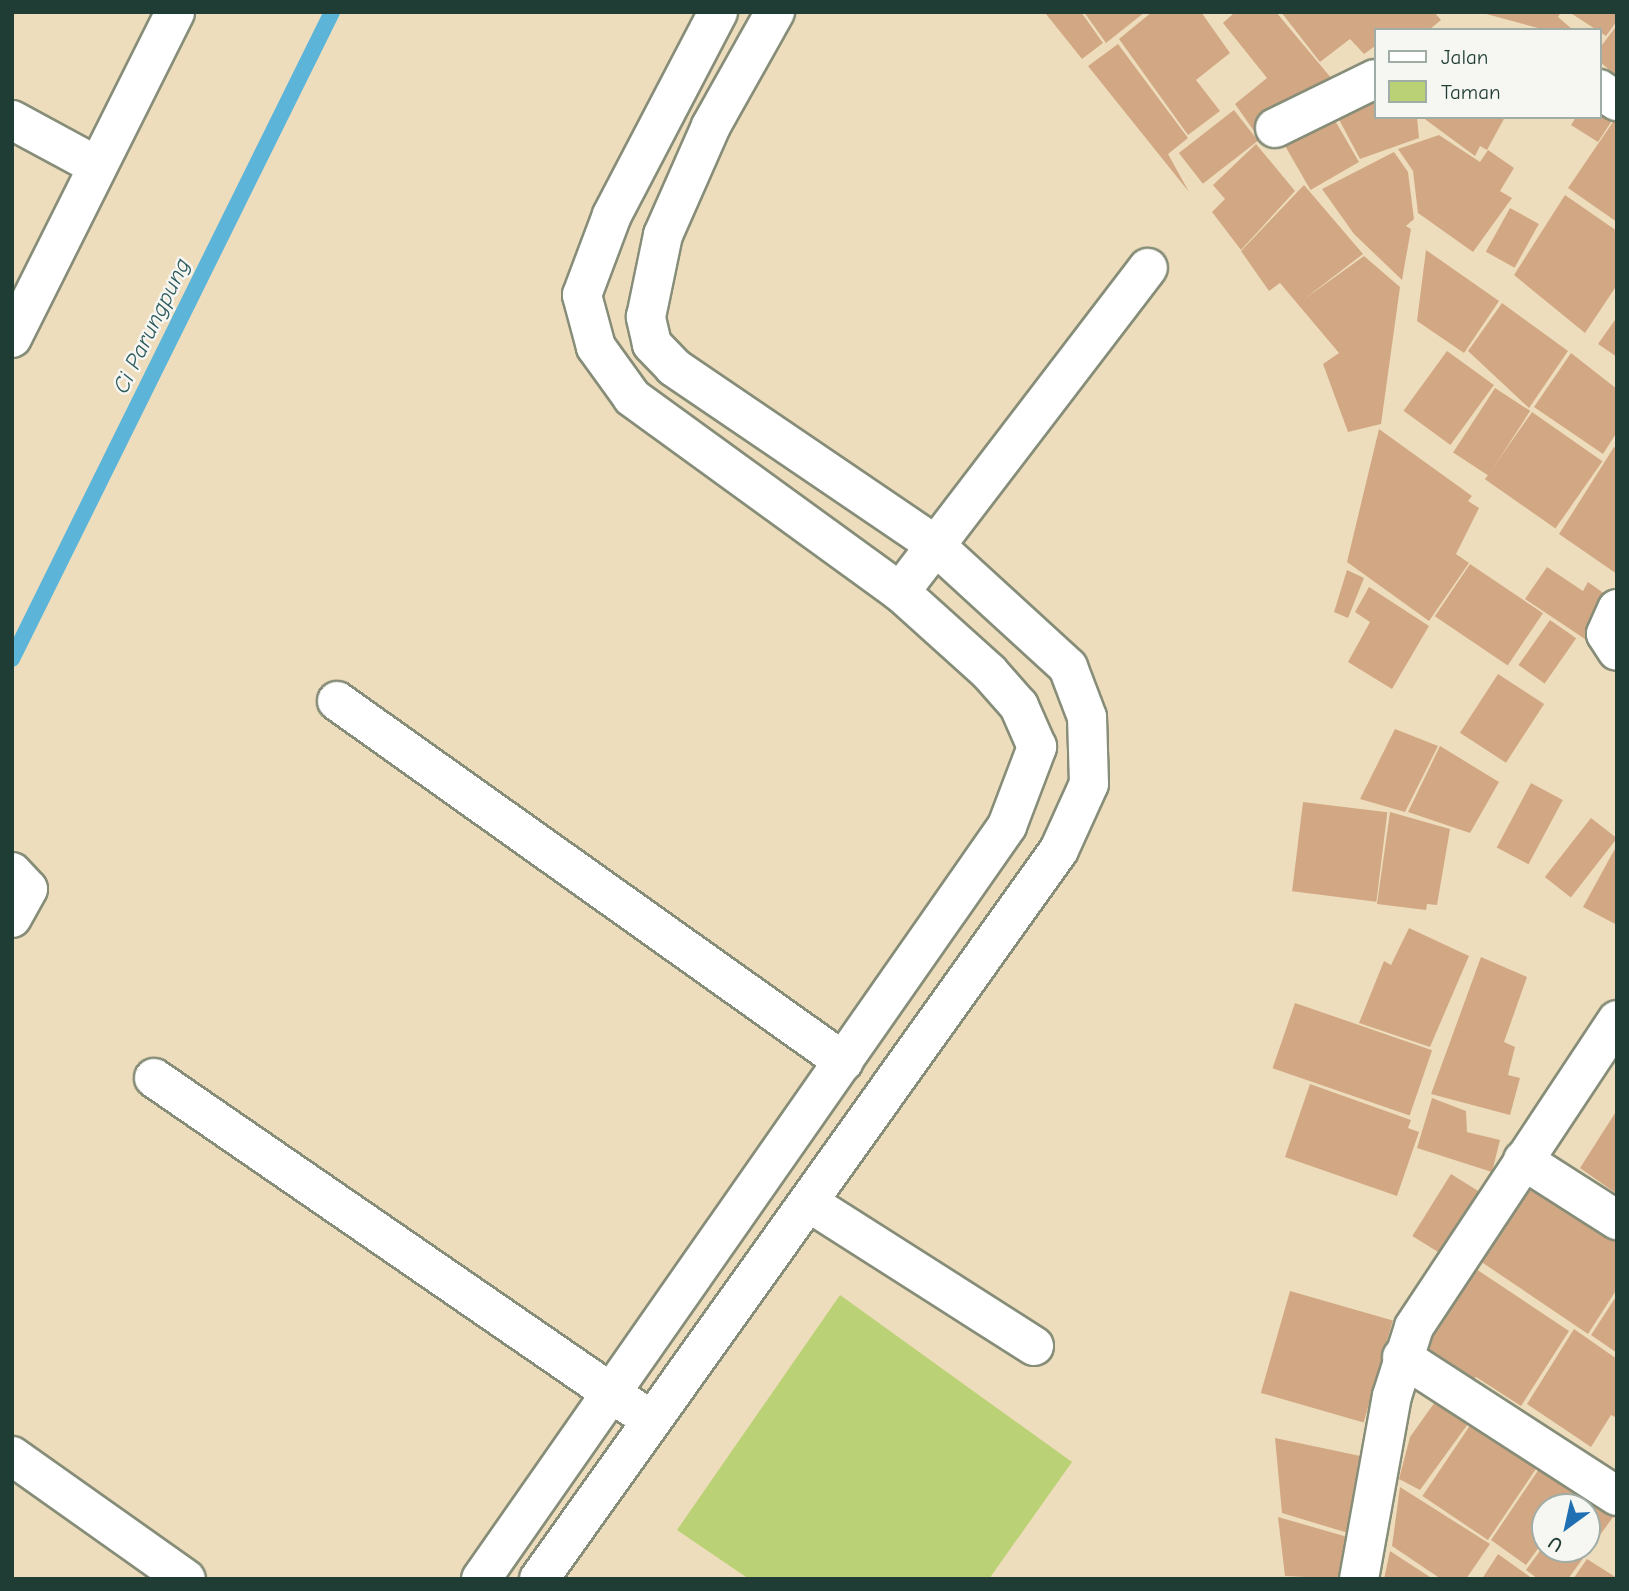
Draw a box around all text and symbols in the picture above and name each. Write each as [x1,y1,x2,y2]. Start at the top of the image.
legend [1374,28,1601,119]
text: Jalan [1441,45,1488,69]
text: Taman [1441,80,1501,104]
water label: Ci Parungpung [107,254,197,398]
north arrow [1531,1493,1601,1563]
text: U [1544,1531,1567,1557]

